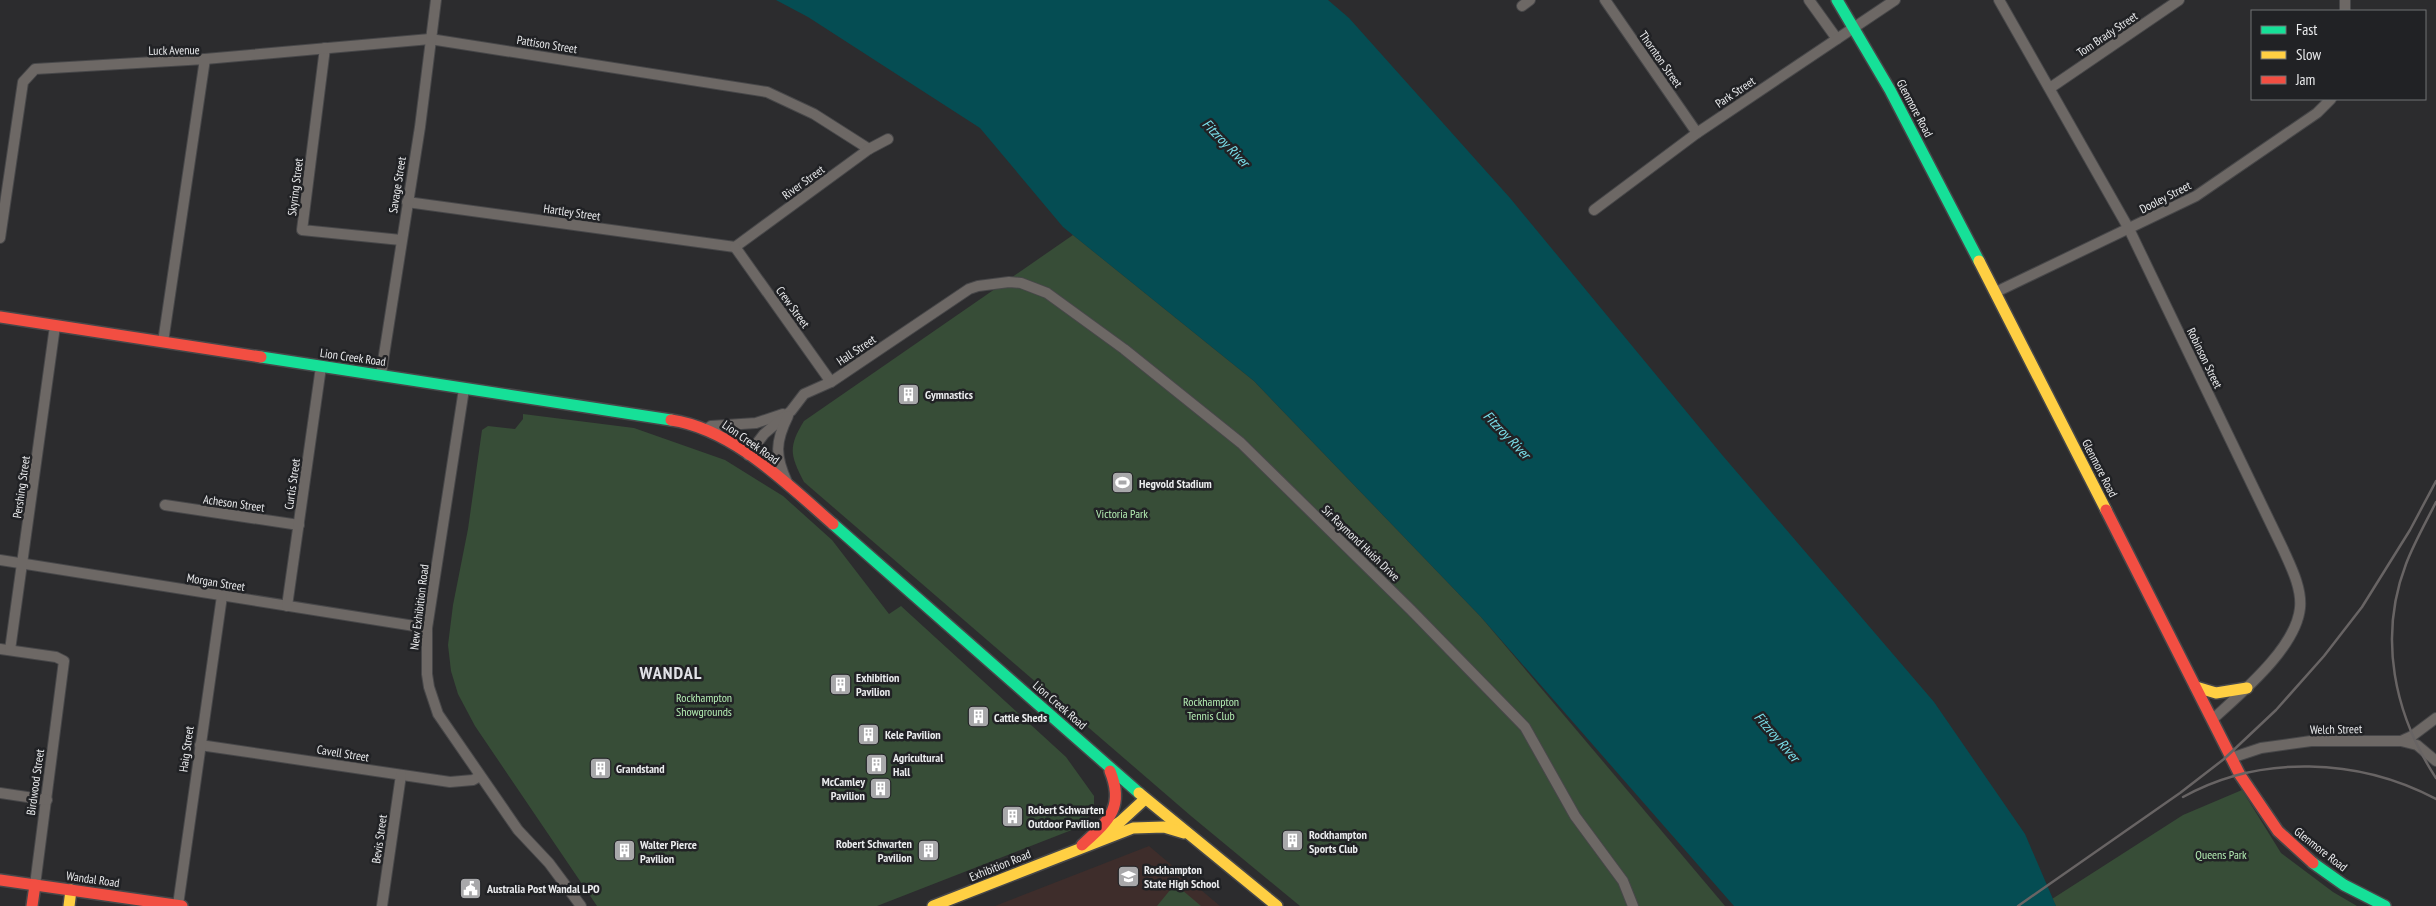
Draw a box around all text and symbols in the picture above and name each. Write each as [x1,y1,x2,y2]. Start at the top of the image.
street label: Tom Brady Street [2074,8,2141,60]
legend [2251,10,2426,100]
text: Fast [2296,20,2317,39]
street label: Thornton Street [1636,28,1686,91]
street label: Pattison Street [516,32,579,56]
street label: Luck Avenue [148,42,200,58]
text: Slow [2296,45,2321,64]
text: Jam [2295,70,2315,89]
street label: Park Street [1712,73,1758,111]
street label: Glenmore Road [1894,77,1936,139]
water label: Fitzroy River [1199,115,1255,172]
street label: Savage Street [385,155,409,214]
street label: Skyring Street [284,157,306,217]
street label: River Street [779,161,828,202]
street label: Dooley Street [2137,177,2194,216]
street label: Hartley Street [543,201,602,224]
street label: Crew Street [773,283,814,331]
street label: Robinson Street [2184,325,2226,391]
street label: Hall Street [833,331,879,369]
street label: Lion Creek Road [319,345,387,369]
building icon: Gymnastics [897,382,921,406]
place label: Gymnastics [925,387,973,402]
water label: Fitzroy River [1480,407,1536,464]
street label: Lion Creek Road [719,417,783,467]
street label: Glenmore Road [2079,436,2121,500]
street label: Pershing Street [9,454,33,519]
street label: Curtis Street [281,457,303,511]
sports icon: Hegvold Stadium [1111,471,1135,495]
place label: Hegvold Stadium [1139,476,1212,491]
street label: Acheson Street [202,491,266,515]
street label: Sir Raymond Huish Drive [1319,502,1403,584]
park label: Victoria Park [1095,506,1148,521]
street label: New Exhibition Road [406,563,432,651]
street label: Morgan Street [186,570,247,594]
district label: WANDAL [639,661,702,684]
place label: Exhibition Pavilion [856,670,899,699]
building icon: Exhibition Pavilion [828,672,852,696]
street label: Lion Creek Road [1030,678,1090,732]
park label: Rockhampton Showgrounds [676,690,732,719]
park label: Rockhampton Tennis Club [1183,694,1239,723]
building icon: Cattle Sheds [966,705,990,729]
water label: Fitzroy River [1750,708,1805,767]
place label: Cattle Sheds [994,710,1047,725]
street label: Welch Street [2310,721,2363,737]
building icon: Kele Pavilion [857,722,881,746]
street label: Haig Street [175,724,197,773]
place label: Kele Pavilion [885,727,941,742]
street label: Cavell Street [316,741,371,765]
street label: Birdwood Street [23,747,47,816]
place label: Agricultural Hall [892,750,943,779]
building icon: Agricultural Hall [865,752,889,776]
building icon: Grandstand [588,756,612,780]
place label: Grandstand [616,761,665,776]
place label: McCamley Pavilion [822,774,865,803]
building icon: McCamley Pavilion [869,776,893,800]
place label: Robert Schwarten Outdoor Pavilion [1028,802,1104,831]
building icon: Robert Schwarten Outdoor Pavilion [1000,804,1024,828]
street label: Bevis Street [368,813,390,864]
street label: Glenmore Road [2291,824,2351,874]
place label: Rockhampton Sports Club [1309,827,1367,856]
building icon: Rockhampton Sports Club [1281,829,1305,853]
place label: Robert Schwarten Pavilion [836,836,912,865]
place label: Walter Pierce Pavilion [639,837,697,866]
building icon: Robert Schwarten Pavilion [916,838,940,862]
building icon: Walter Pierce Pavilion [612,839,636,863]
street label: Exhibition Road [967,846,1033,884]
park label: Queens Park [2195,847,2247,862]
place label: Rockhampton State High School [1144,862,1220,891]
school or university icon: Rockhampton State High School [1116,864,1140,888]
street label: Wandal Road [65,868,121,890]
public building icon: Australia Post Wandal LPO [459,876,483,900]
place label: Australia Post Wandal LPO [486,881,600,896]

